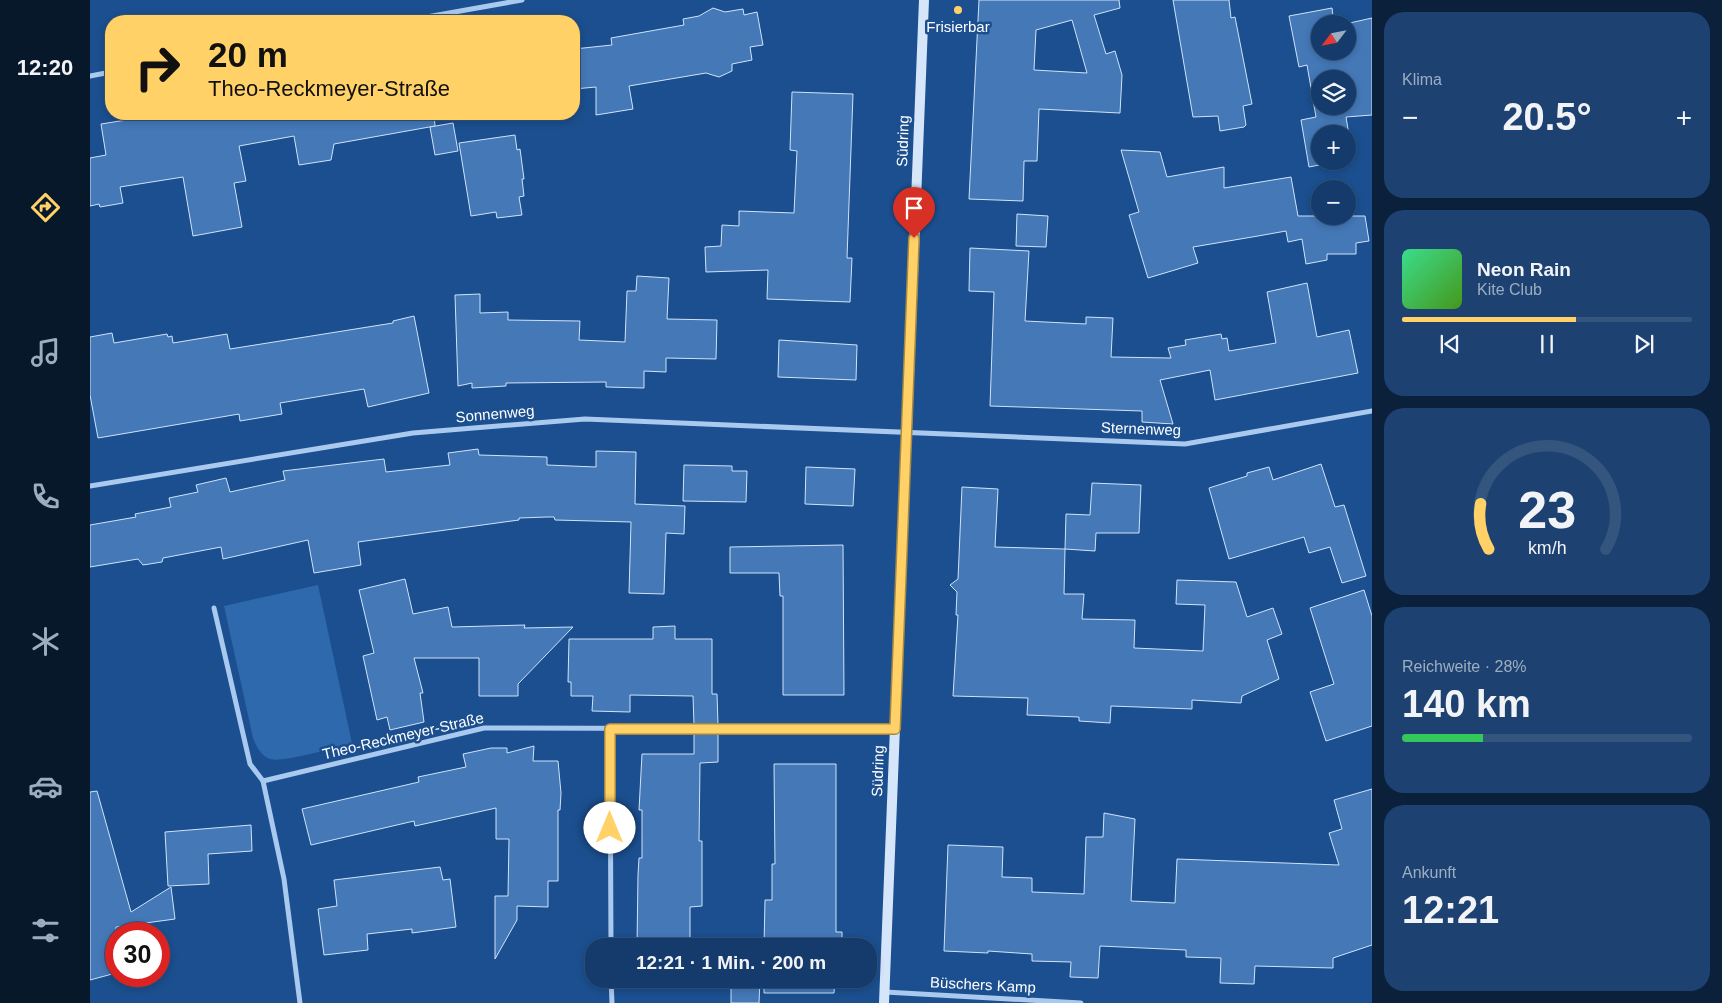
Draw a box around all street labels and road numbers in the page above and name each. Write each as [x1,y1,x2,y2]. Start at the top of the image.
street label: Südring [893,115,912,167]
street label: Sonnenweg [455,402,535,425]
street label: Sternenweg [1101,419,1181,438]
street label: Theo-Reckmeyer-Straße [321,709,485,762]
street label: Südring [868,745,887,797]
street label: Büschers Kamp [930,973,1036,996]

